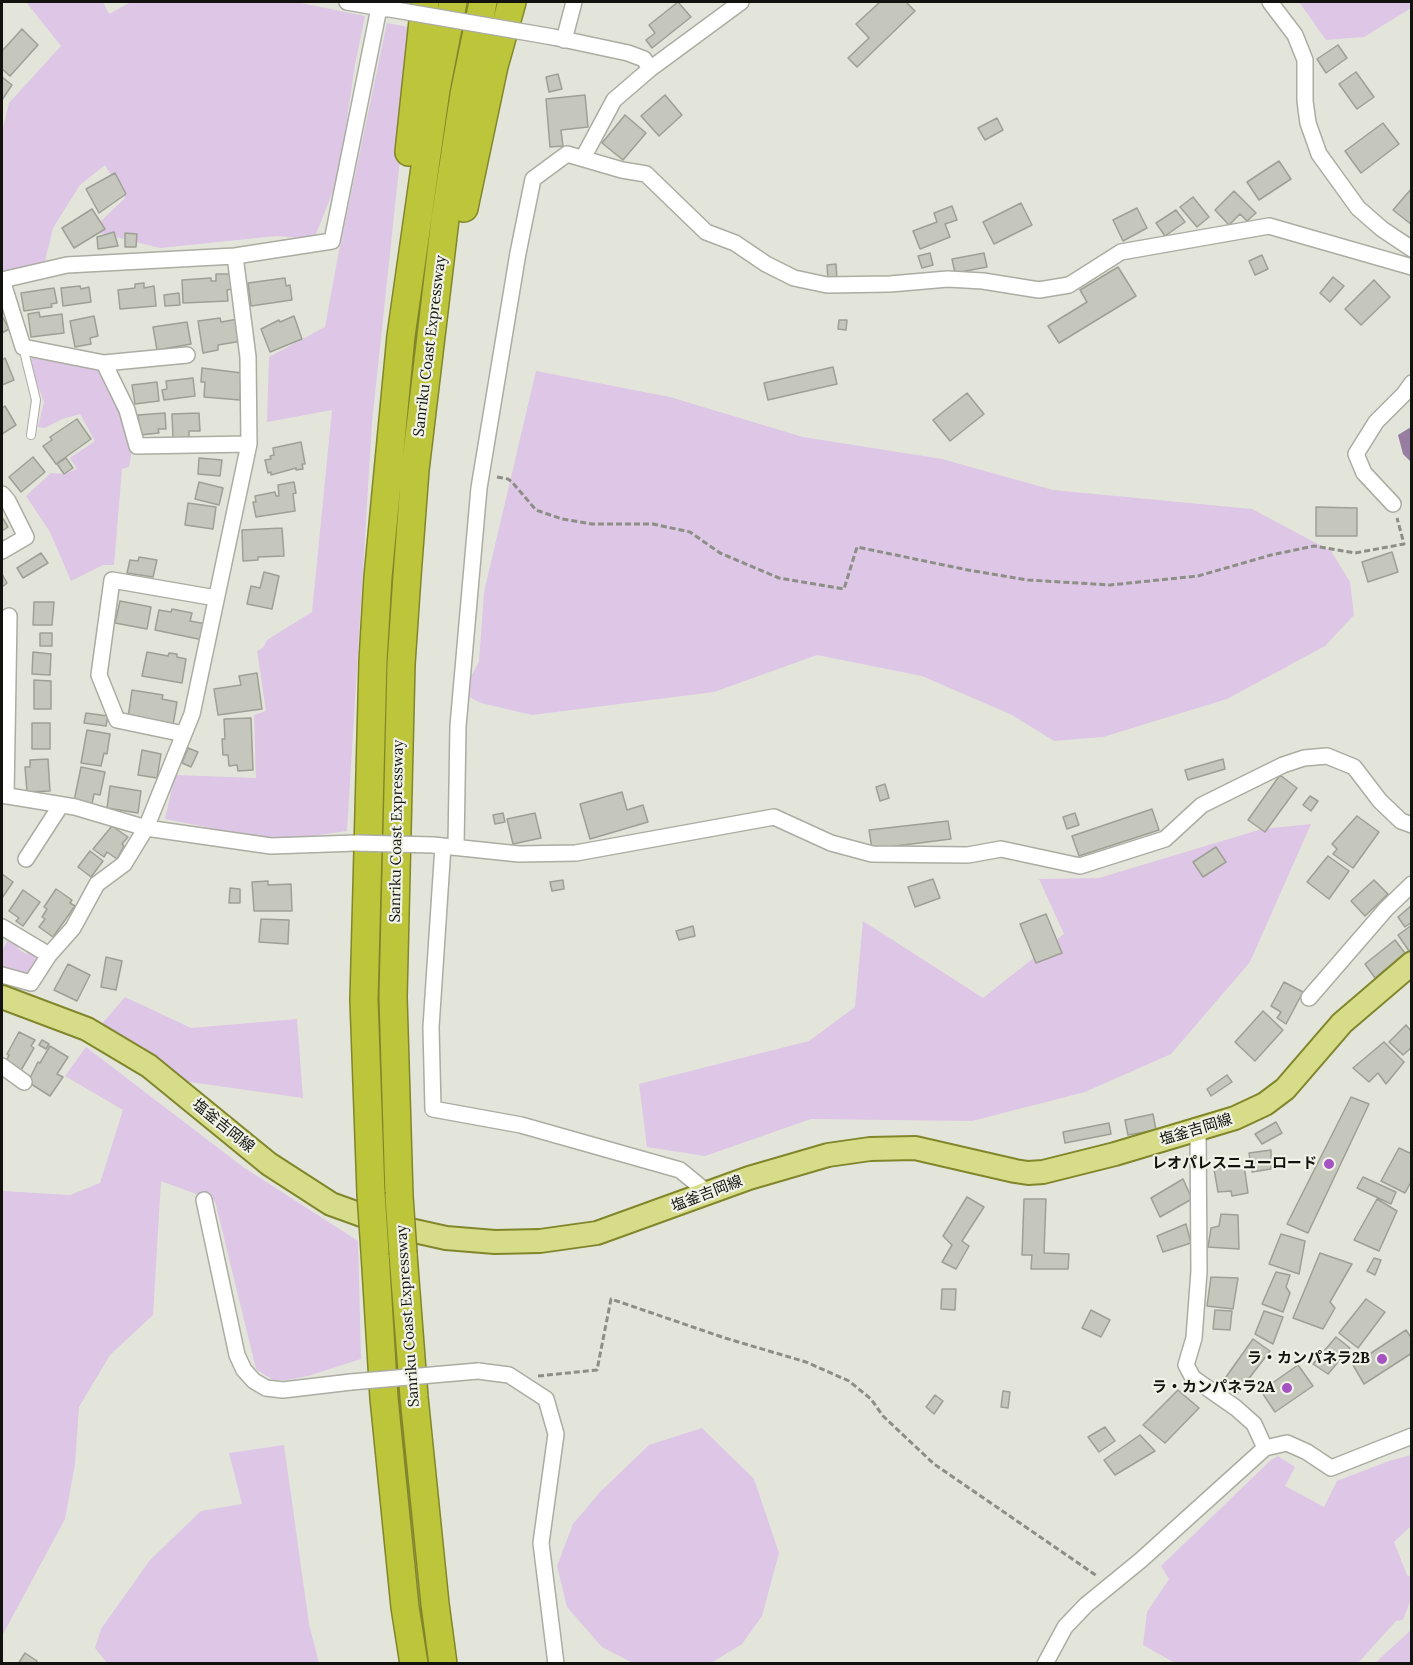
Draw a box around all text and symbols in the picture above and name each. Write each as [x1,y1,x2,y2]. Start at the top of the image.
street label: Sanriku Coast Expressway [410,254,450,438]
street label: Sanriku Coast Expressway [386,739,408,923]
street label: 塩釜吉岡線 [188,1095,258,1157]
street label: 塩釜吉岡線 [1158,1110,1234,1150]
place label: レオパレスニューロード [1152,1155,1317,1173]
marker: レオパレスニューロード [1322,1157,1336,1171]
street label: 塩釜吉岡線 [669,1172,745,1216]
street label: Sanriku Coast Expressway [393,1224,423,1408]
place label: ラ・カンパネラ2B [1247,1350,1370,1368]
marker: ラ・カンパネラ2B [1375,1352,1389,1366]
place label: ラ・カンパネラ2A [1152,1379,1275,1397]
marker: ラ・カンパネラ2A [1280,1381,1294,1395]

